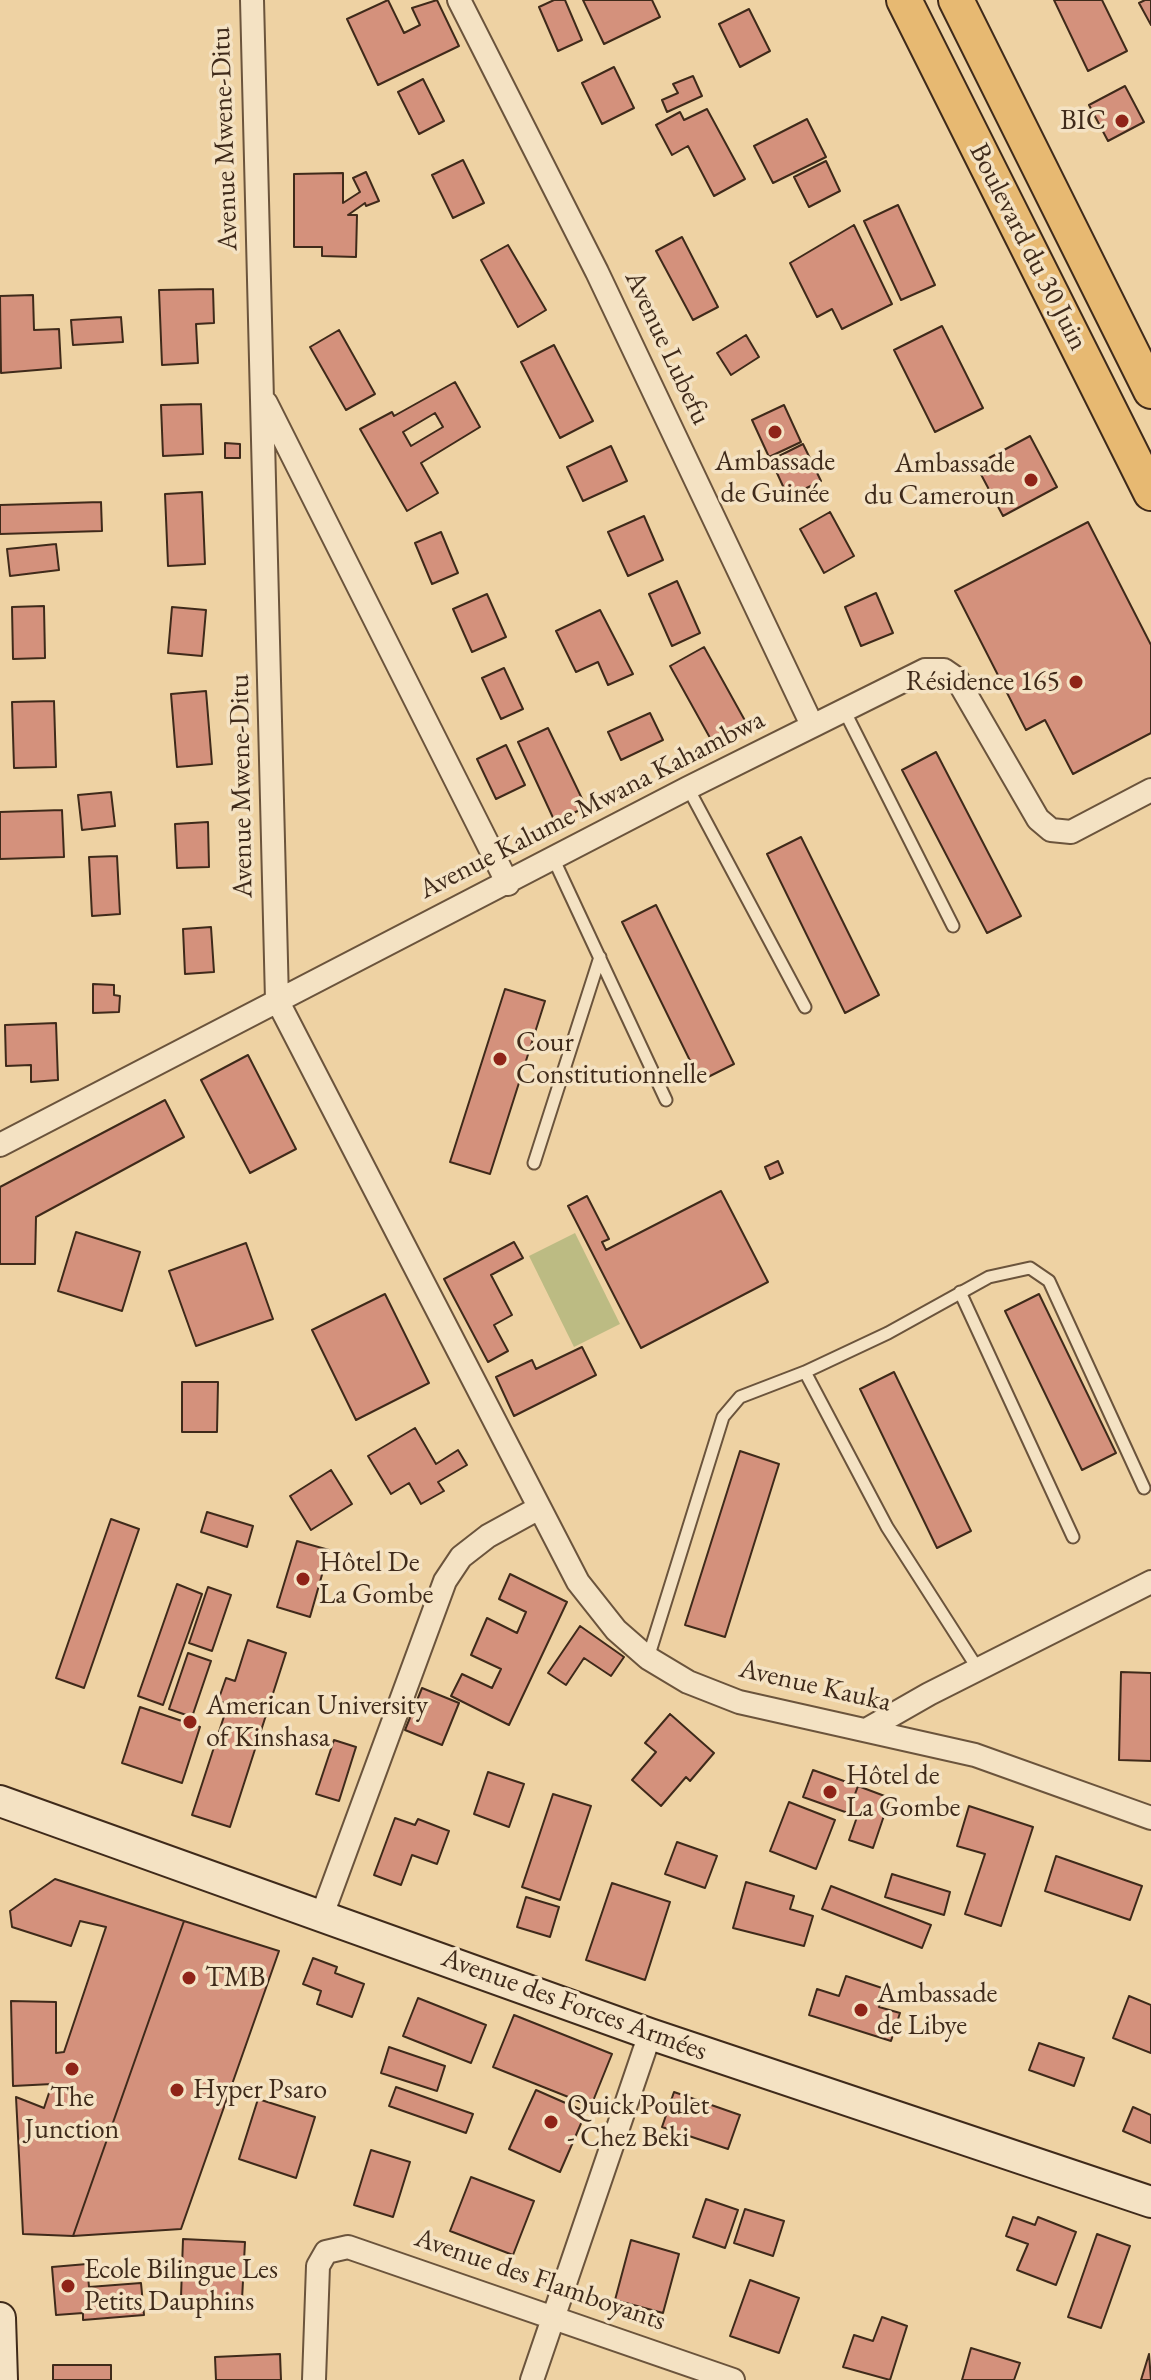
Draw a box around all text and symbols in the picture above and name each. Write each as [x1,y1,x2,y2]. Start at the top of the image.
street label: Avenue Mwene-Ditu [204,26,246,252]
place label: BIC [1060,104,1106,138]
marker: BIC [1113,112,1131,130]
street label: Boulevard du 30 Juin [961,138,1095,356]
street label: Avenue Lubefu [617,266,717,430]
marker: Ambassade de Guinée [766,423,784,441]
place label: Ambassade de Guinée [715,445,835,511]
place label: Ambassade du Cameroun [864,447,1015,513]
marker: Ambassade du Cameroun [1022,471,1040,489]
place label: Résidence 165 [906,665,1060,699]
marker: Résidence 165 [1067,673,1085,691]
street label: Avenue Mwene-Ditu [223,674,261,898]
street label: Avenue Kalume Mwana Kahambwa [414,703,770,907]
place label: Cour Constitutionnelle [516,1026,707,1092]
marker: Cour Constitutionnelle [491,1050,509,1068]
place label: Hôtel De La Gombe [319,1546,434,1612]
marker: Hôtel De La Gombe [294,1570,312,1588]
street label: Avenue Kauka [736,1652,894,1720]
place label: American University of Kinshasa [206,1689,428,1755]
marker: American University of Kinshasa [181,1713,199,1731]
place label: Hôtel de La Gombe [846,1759,961,1825]
marker: Hôtel de La Gombe [821,1783,839,1801]
street label: Avenue des Forces Armées [437,1941,711,2069]
place label: TMB [205,1961,265,1995]
marker: TMB [180,1969,198,1987]
place label: Ambassade de Libye [877,1977,998,2043]
marker: Ambassade de Libye [852,2001,870,2019]
marker: The Junction [63,2060,81,2078]
place label: Hyper Psaro [193,2073,327,2107]
place label: The Junction [25,2081,119,2147]
marker: Hyper Psaro [168,2081,186,2099]
place label: Quick Poulet - Chez Beki [567,2089,709,2155]
marker: Quick Poulet - Chez Beki [542,2113,560,2131]
street label: Avenue des Flamboyants [410,2221,670,2339]
place label: Ecole Bilingue Les Petits Dauphins [84,2253,278,2319]
marker: Ecole Bilingue Les Petits Dauphins [59,2277,77,2295]

